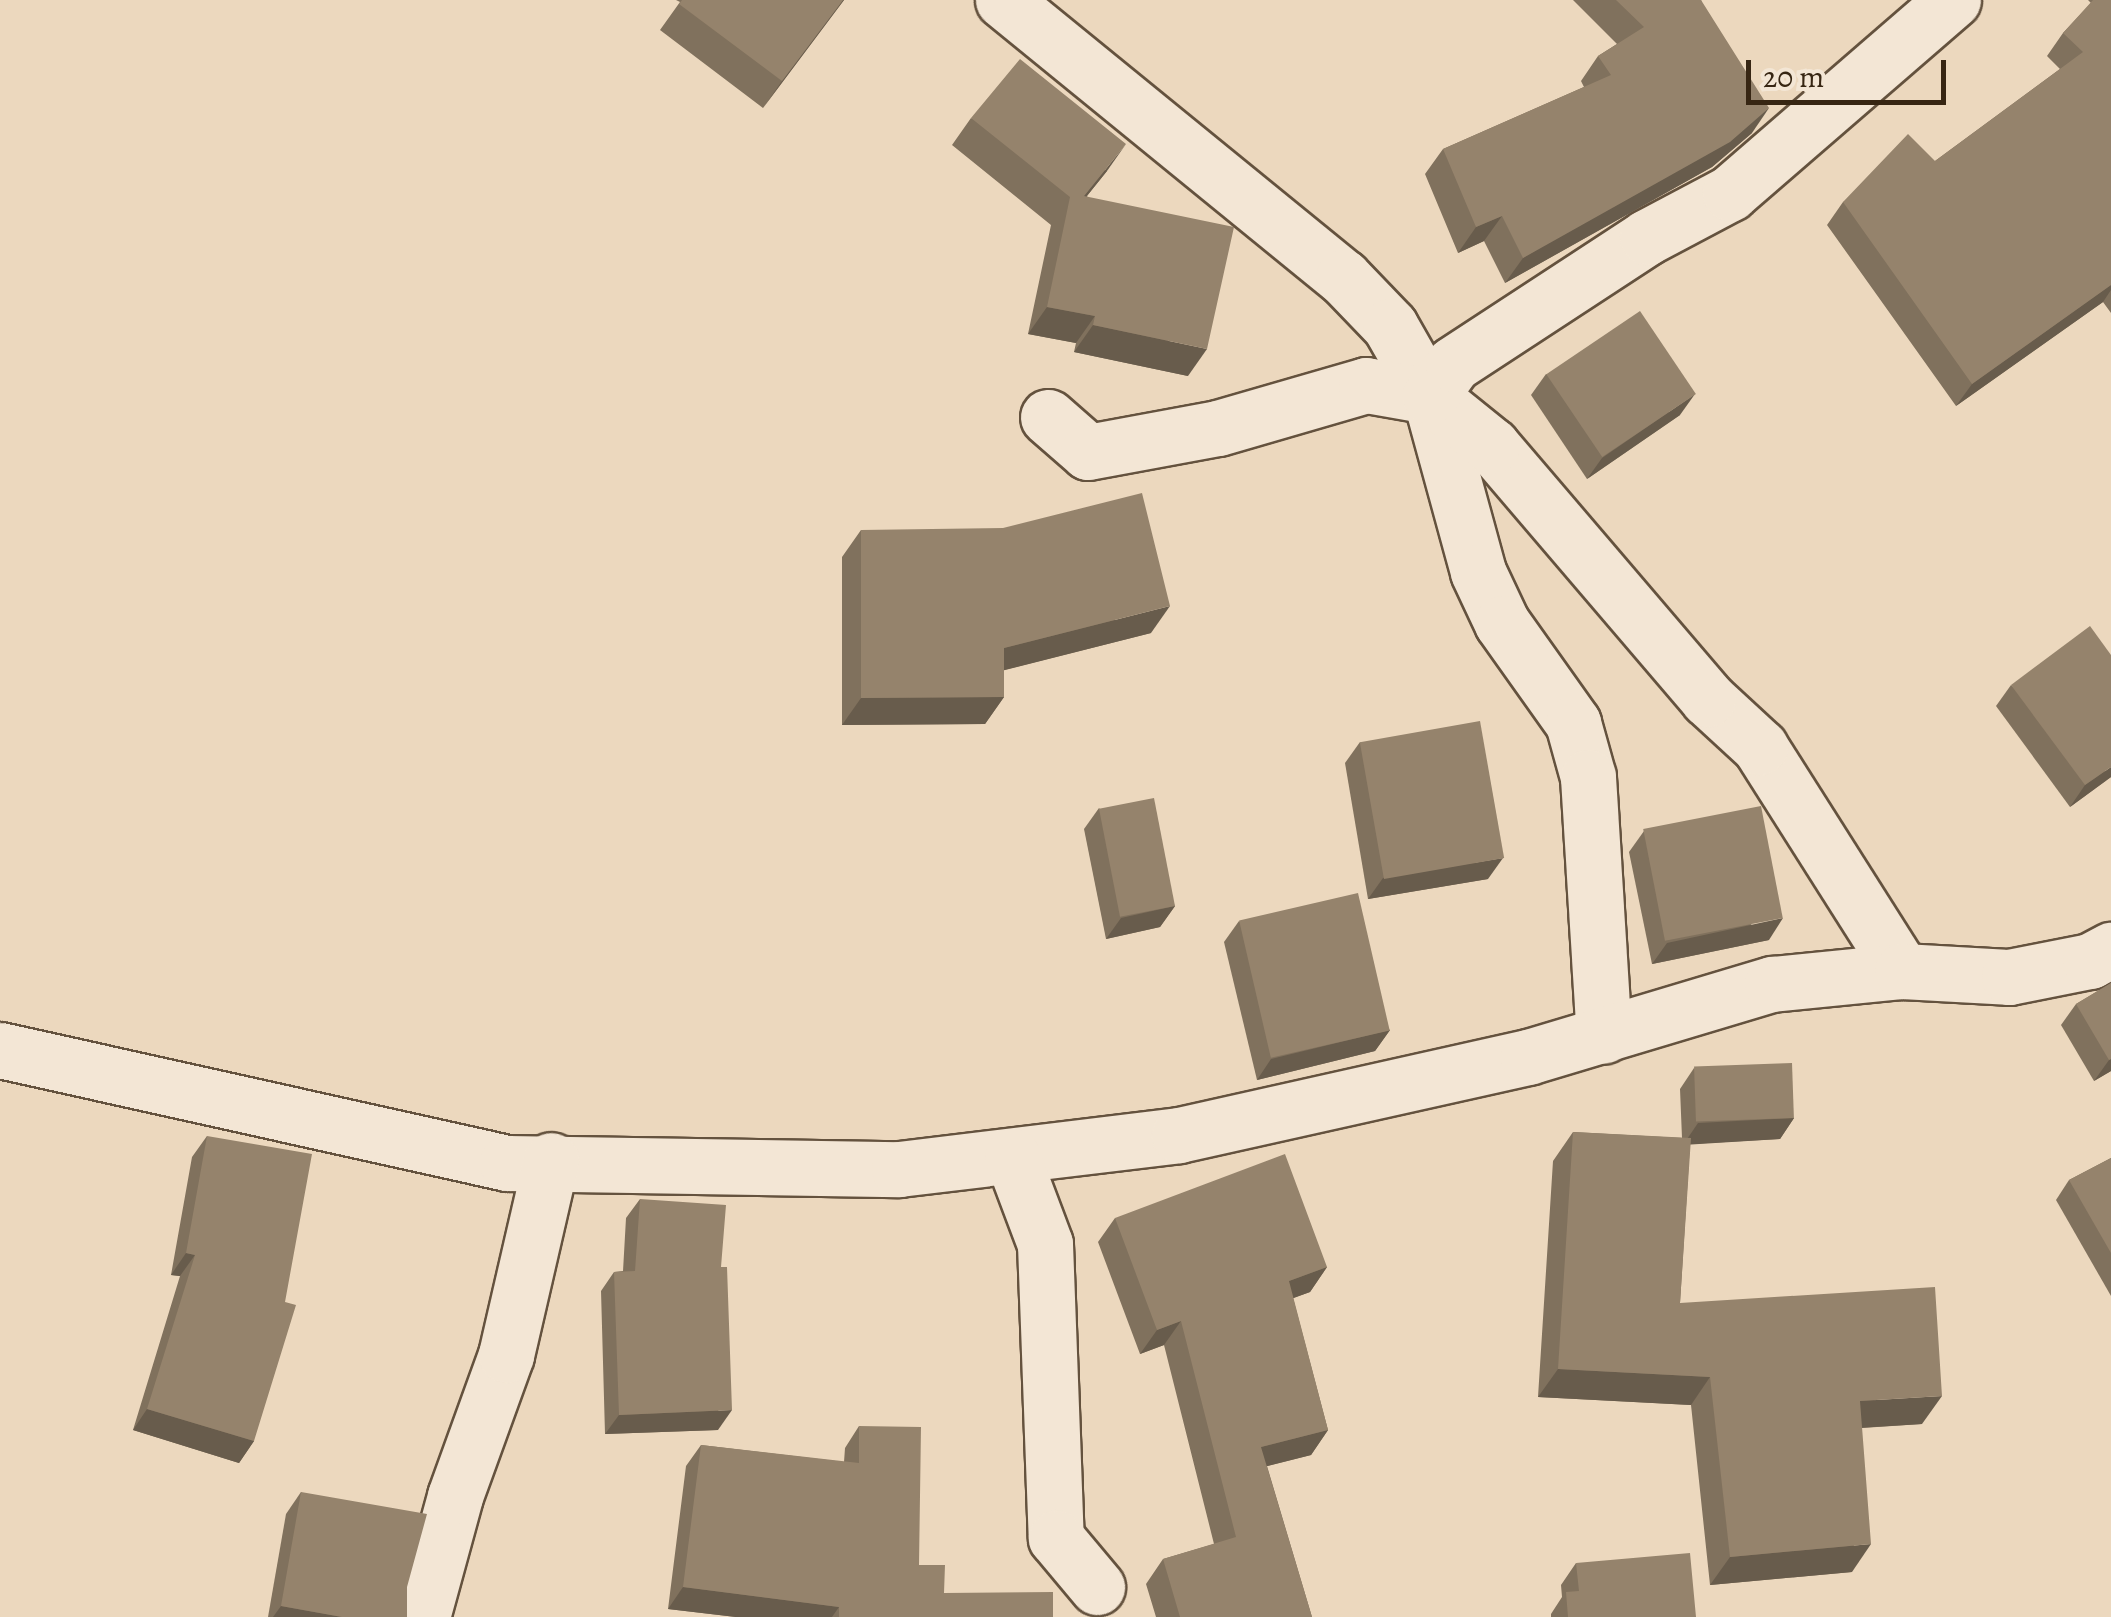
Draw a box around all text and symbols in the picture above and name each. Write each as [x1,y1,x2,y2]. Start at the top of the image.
scale bar [1751,40,1951,102]
text: 20 m [1763,57,1824,97]

